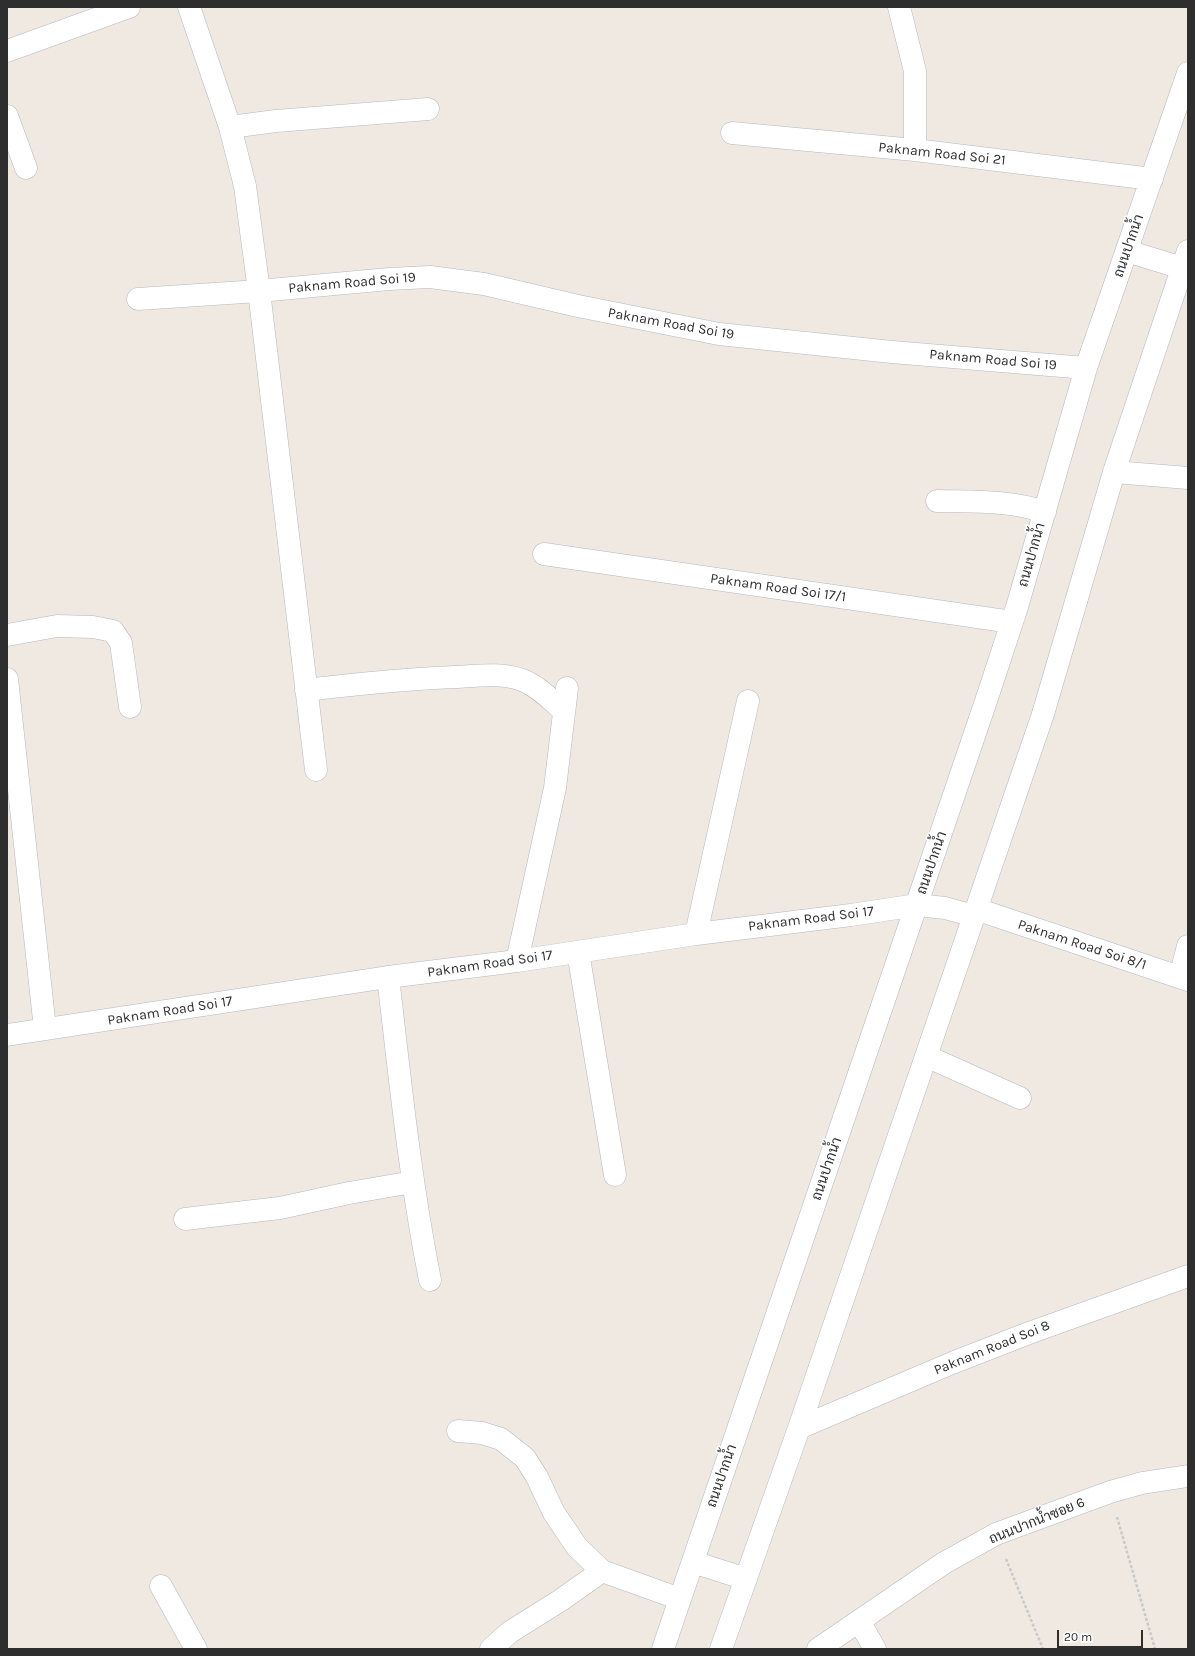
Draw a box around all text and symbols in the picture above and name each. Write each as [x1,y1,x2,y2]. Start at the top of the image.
street label: Paknam Road Soi 21 [878,139,1006,169]
street label: ถนนปากน้ำ [1110,212,1148,280]
street label: Paknam Road Soi 19 [288,269,416,297]
street label: Paknam Road Soi 19 [607,305,735,343]
street label: Paknam Road Soi 19 [929,346,1057,374]
street label: ถนนปากน้ำ [1015,521,1049,589]
street label: Paknam Road Soi 17/1 [709,570,847,606]
street label: ถนนปากน้ำ [913,829,951,897]
street label: Paknam Road Soi 17 [747,903,875,935]
street label: Paknam Road Soi 8/1 [1016,916,1148,974]
street label: Paknam Road Soi 17 [426,947,554,981]
street label: Paknam Road Soi 17 [106,993,234,1029]
street label: ถนนปากน้ำ [808,1135,846,1203]
street label: Paknam Road Soi 8 [932,1317,1052,1379]
street label: ถนนปากน้ำ [703,1442,741,1510]
street label: ถนนปากน้ำซอย 6 [987,1494,1087,1548]
scale bar [1059,1622,1145,1648]
text: 20 m [1064,1630,1092,1644]

